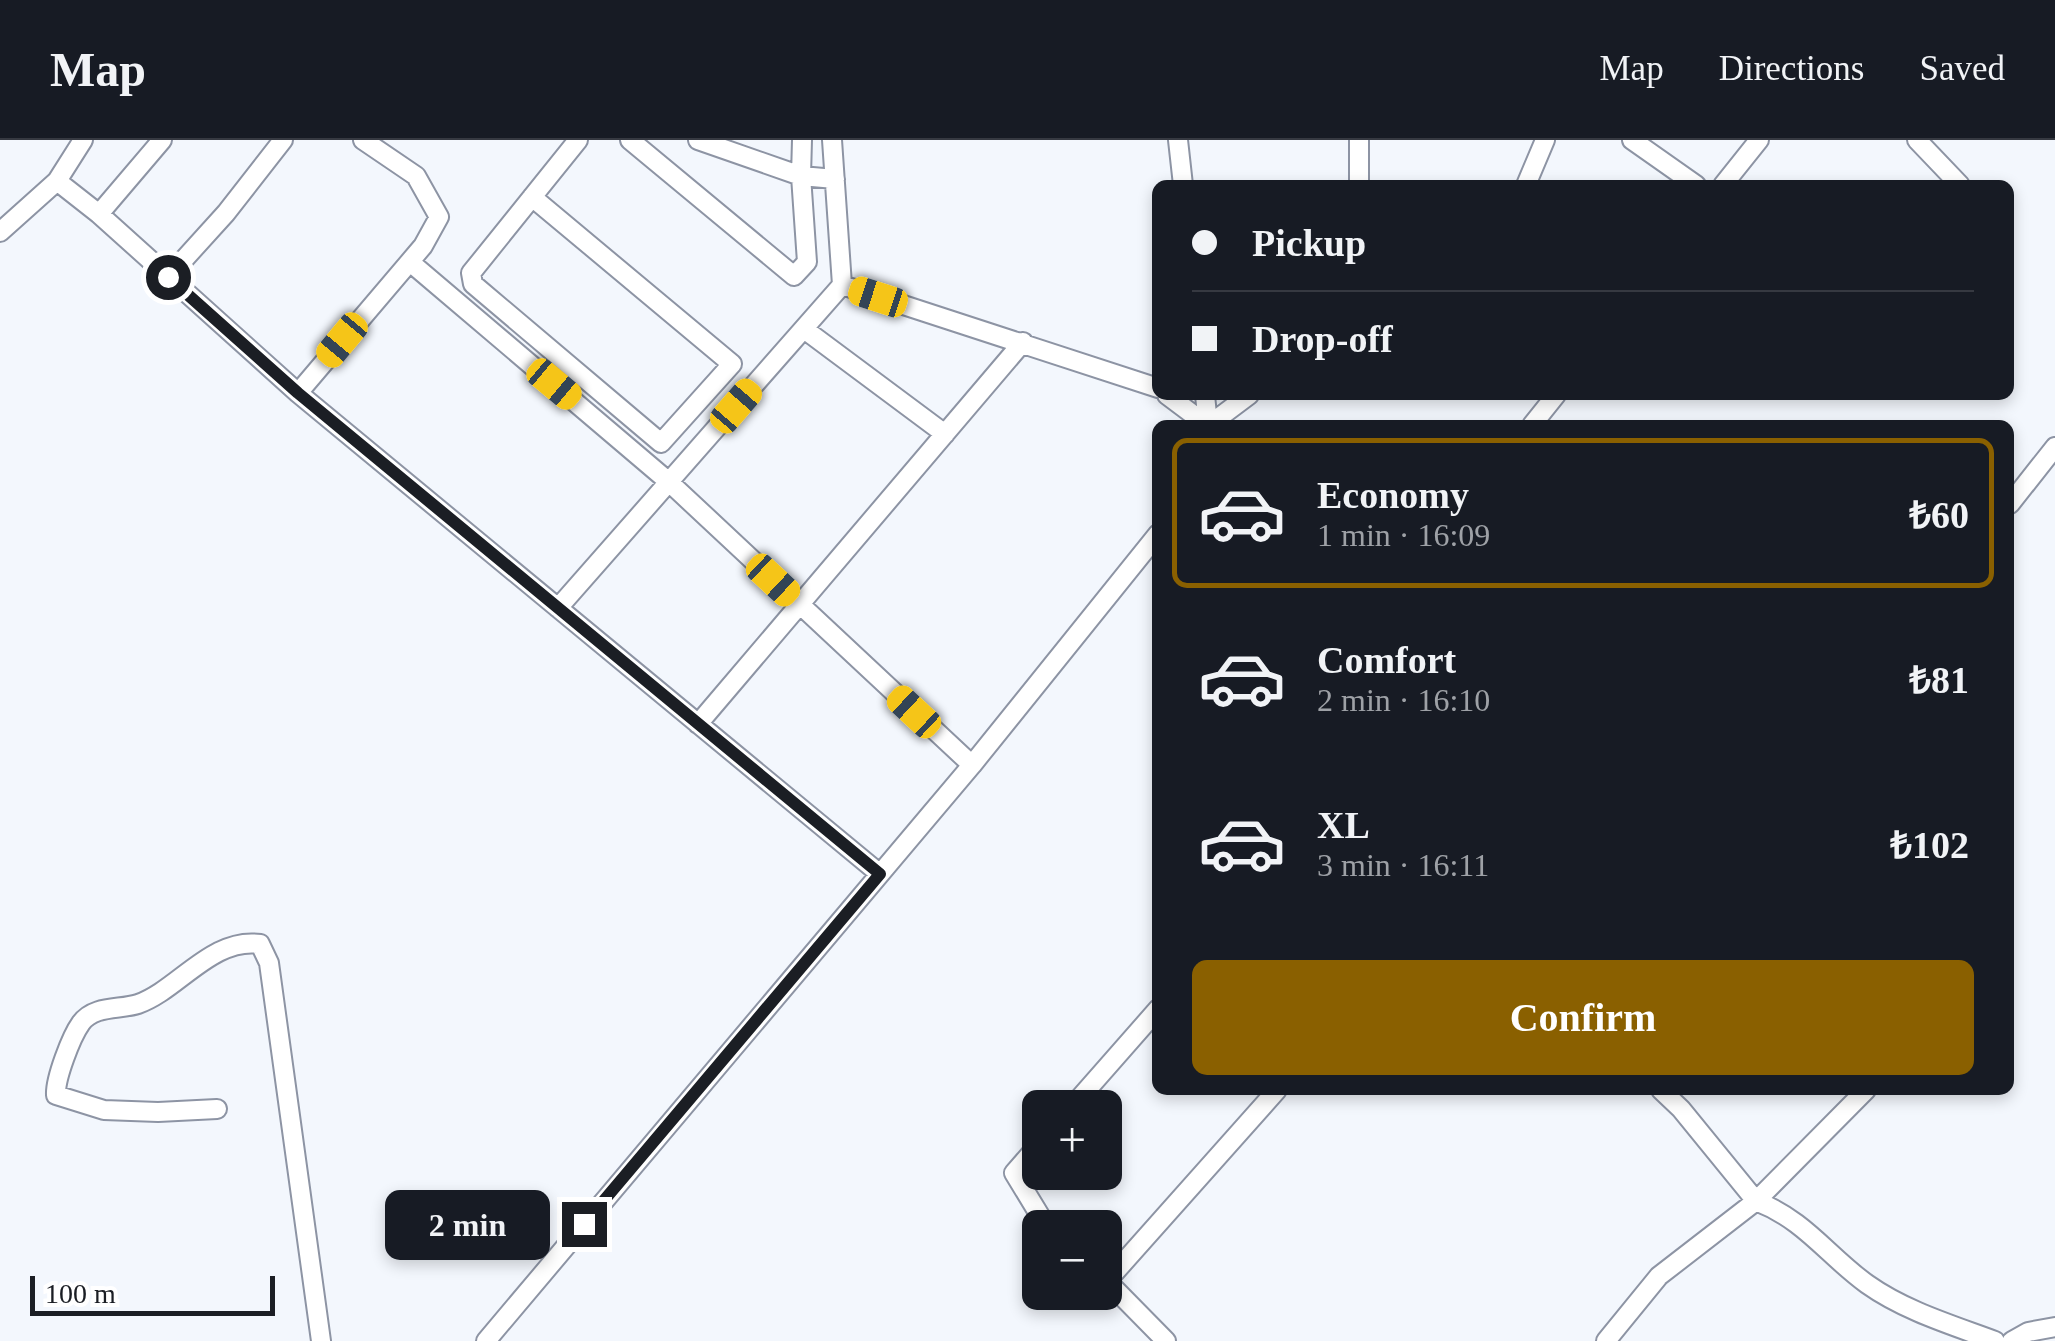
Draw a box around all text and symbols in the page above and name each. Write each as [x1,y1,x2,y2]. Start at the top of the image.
text: Map [50,43,146,96]
text: Map [1600,49,1664,88]
text: Directions [1719,49,1864,88]
text: Saved [1919,49,2005,88]
text: Pickup [1252,222,1366,264]
route start [146,255,191,300]
car [845,273,911,321]
car [311,307,373,373]
text: Drop-off [1252,318,1393,360]
car [521,353,587,415]
car [705,374,767,438]
icon: car [1197,468,1287,558]
text: Economy [1317,474,1469,516]
text: ₺60 [1909,494,1969,536]
text: 1 min · 16:09 [1317,517,1490,553]
car [741,549,805,611]
icon: car [1197,633,1287,723]
text: Comfort [1317,639,1456,681]
text: ₺81 [1909,659,1969,701]
car [882,681,946,743]
text: 2 min · 16:10 [1317,682,1490,718]
icon: car [1197,798,1287,888]
text: XL [1317,804,1370,846]
text: ₺102 [1890,824,1969,866]
text: 3 min · 16:11 [1317,847,1489,883]
button: Confirm [1192,960,1974,1075]
map controls [1022,1090,1122,1310]
button: + [1022,1090,1122,1190]
callout: 2 min [384,1189,549,1259]
route end [562,1202,607,1247]
text: 2 min [429,1207,506,1243]
button: − [1022,1210,1122,1310]
scale bar [30,1271,275,1316]
text: 100 m [45,1278,116,1309]

